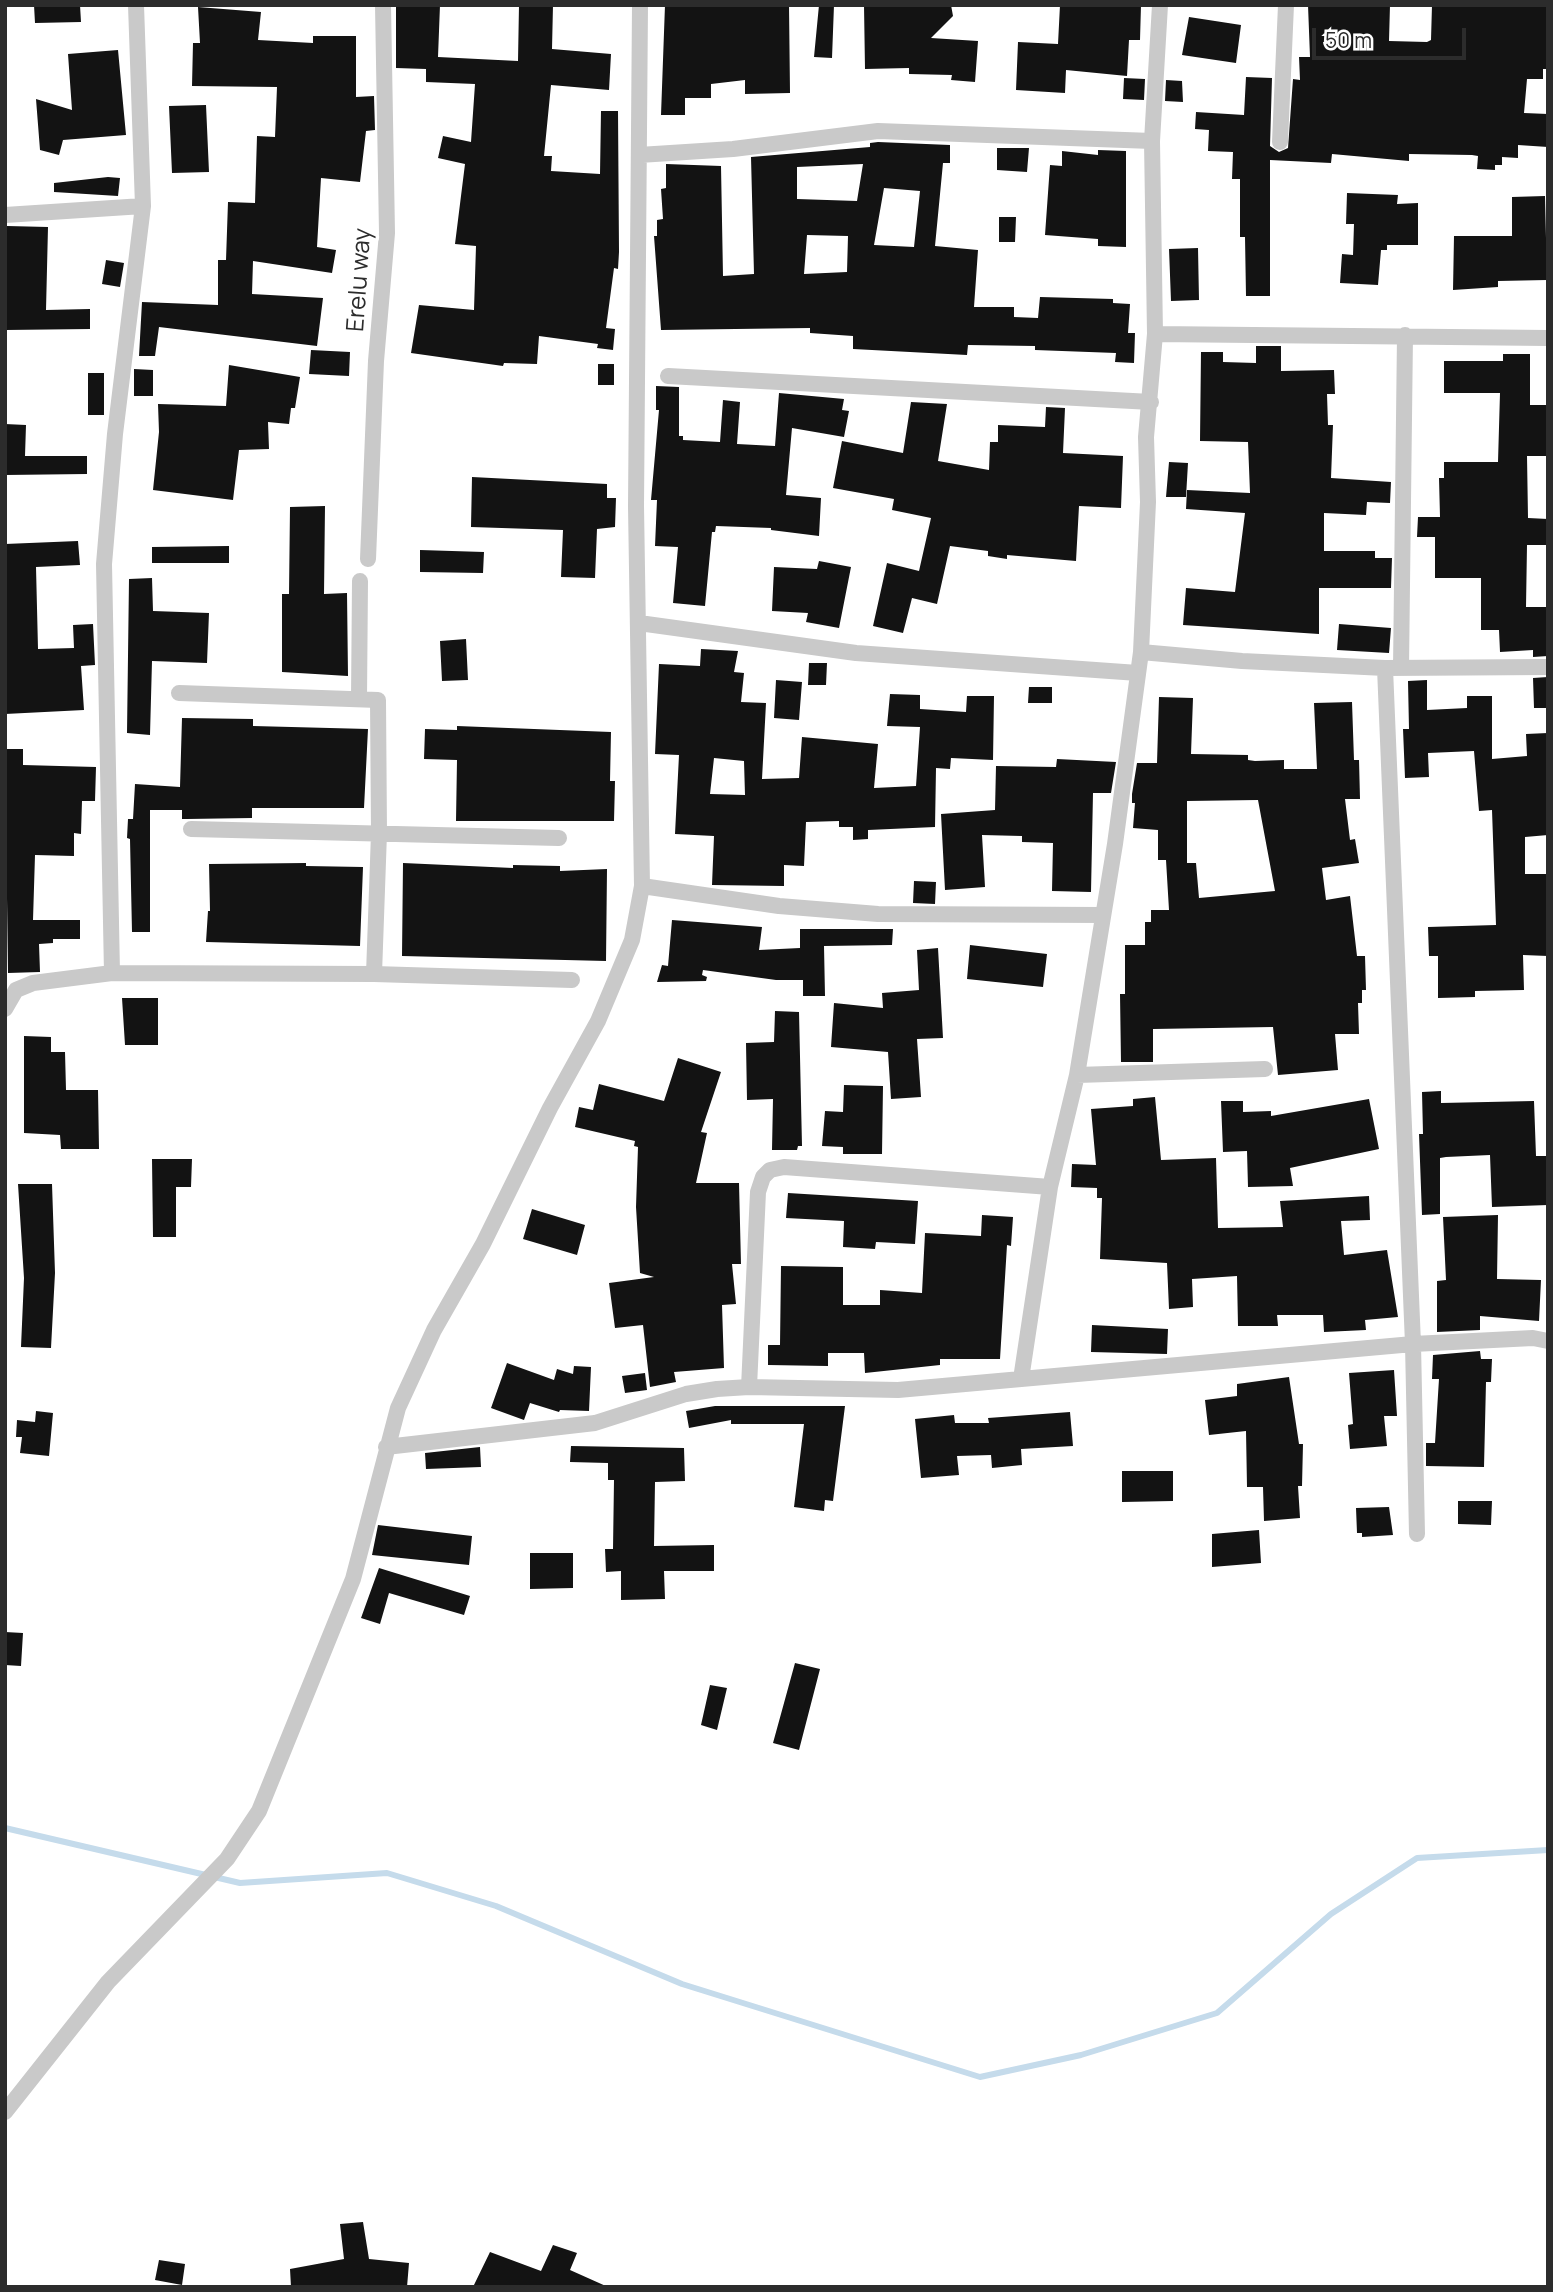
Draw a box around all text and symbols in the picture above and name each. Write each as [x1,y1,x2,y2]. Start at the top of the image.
scale bar [1315,14,1469,58]
text: 50 m [1325,26,1372,54]
street label: Erelu way [342,227,378,333]

